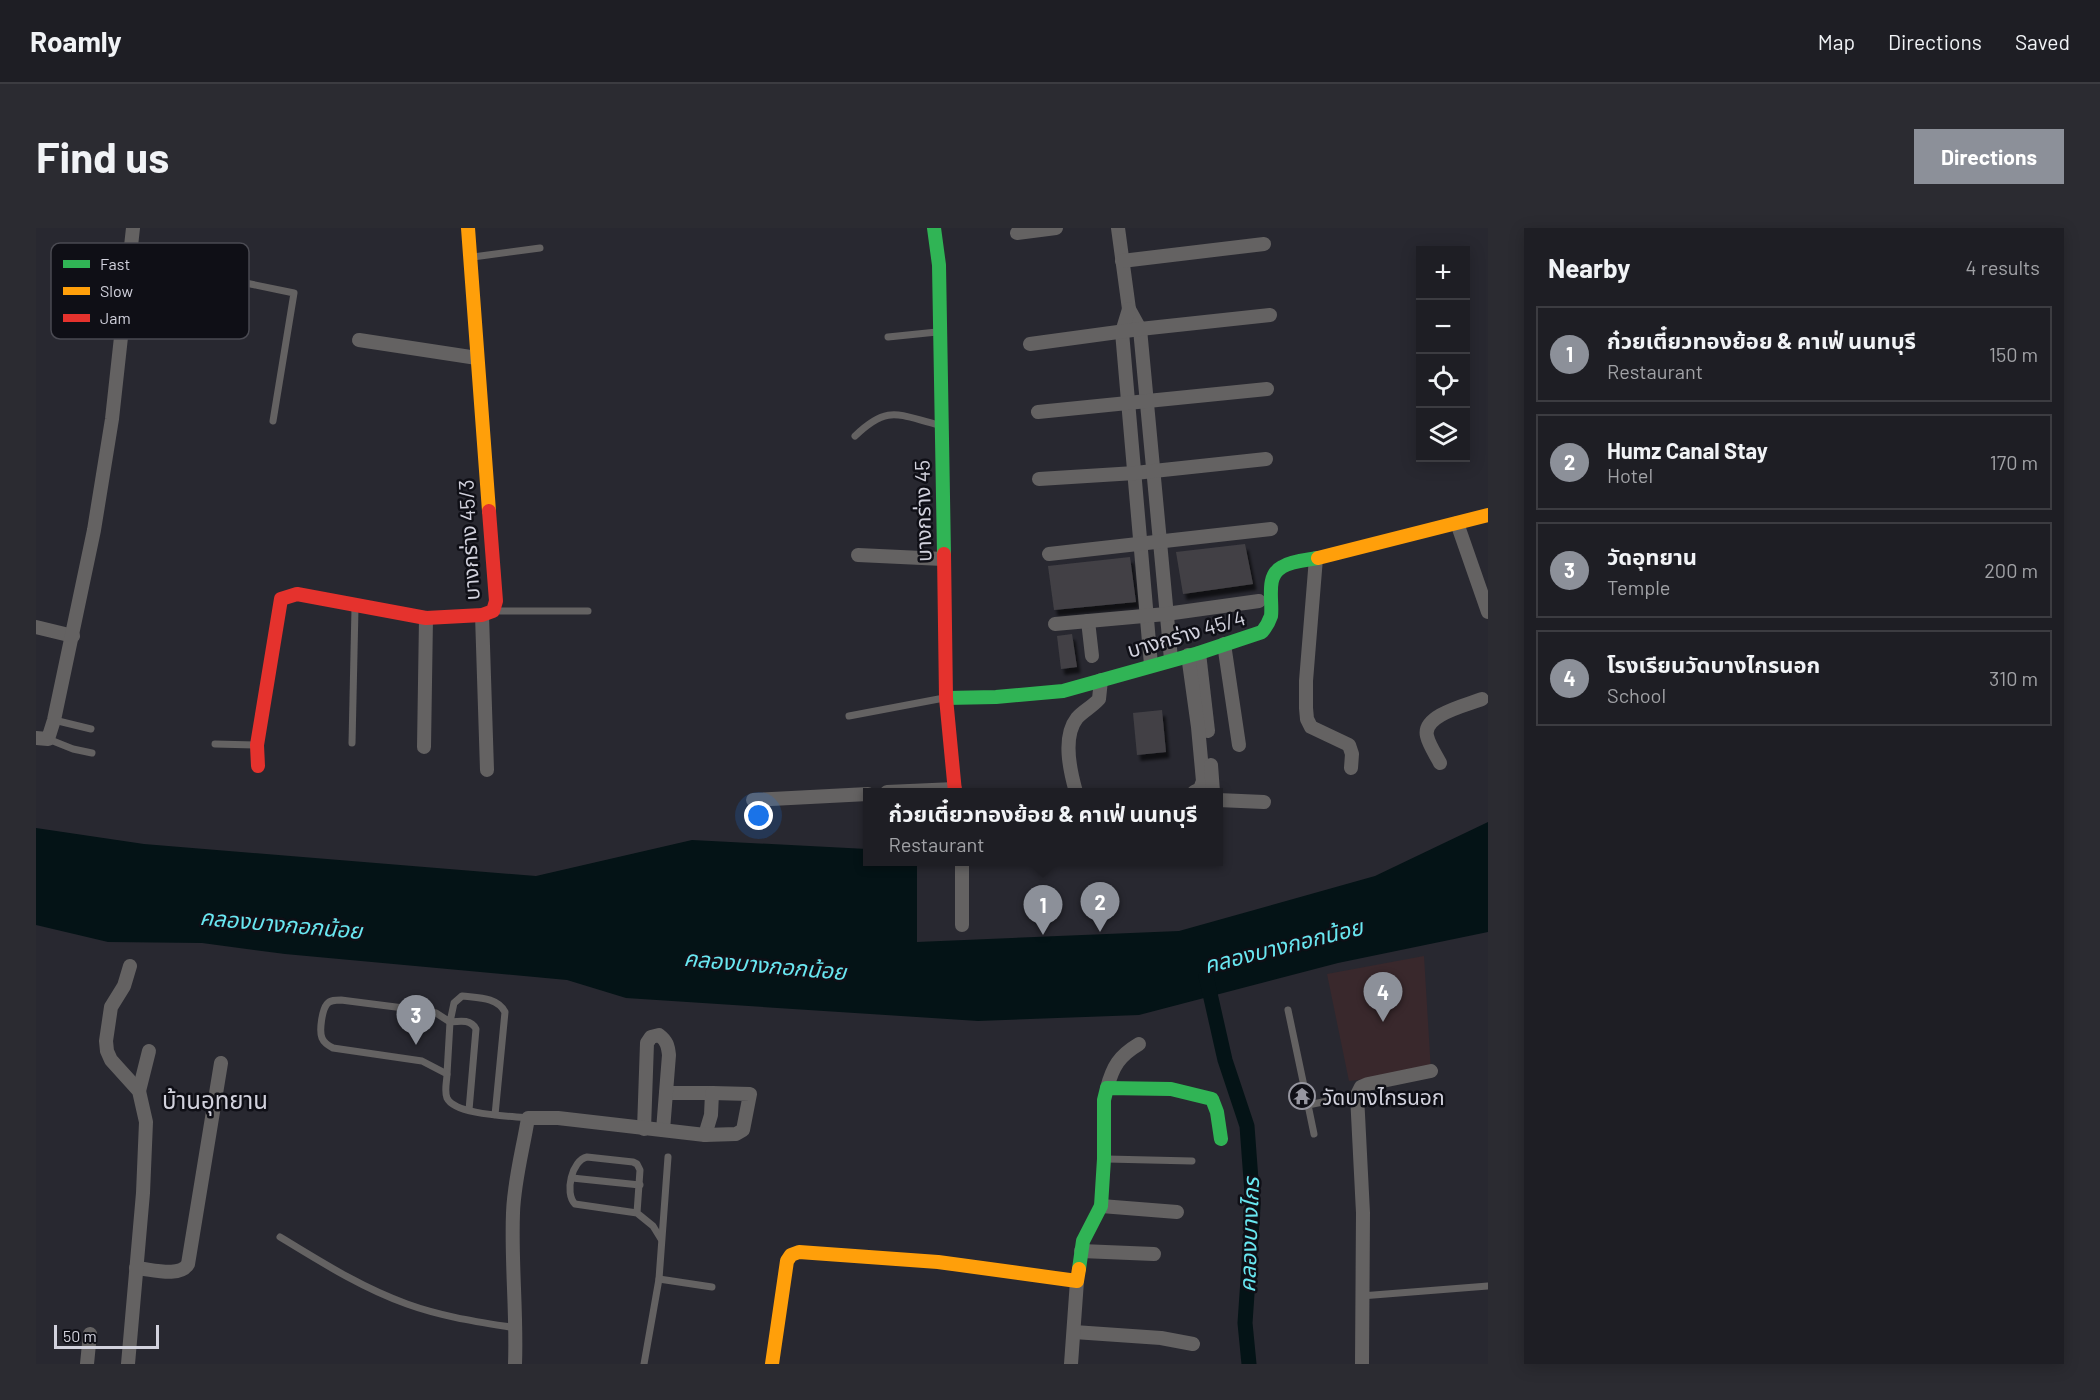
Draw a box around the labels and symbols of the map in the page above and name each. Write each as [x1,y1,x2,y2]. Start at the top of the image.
legend [51,243,249,339]
text: Fast [100,254,130,273]
text: Slow [100,281,133,300]
text: Jam [100,308,131,327]
street label: บางกร่าง 45 [909,460,935,562]
street label: บางกร่าง 45/3 [452,479,484,601]
street label: บางกร่าง 45/4 [1124,604,1248,662]
your location [744,801,773,830]
pin: 2 [1080,882,1120,932]
pin: 1 [1024,886,1062,935]
water label: คลองบางกอกน้อย [199,903,365,943]
water label: คลองบางกอกน้อย [1201,912,1367,977]
water label: คลองบางกอกน้อย [683,944,849,984]
pin: 4 [1364,972,1402,1022]
pin: 3 [396,996,436,1045]
temple icon: วัดบางไกรนอก [1287,1081,1317,1111]
place label: วัดบางไกรนอก [1322,1084,1445,1109]
district label: บ้านอุทยาน [162,1085,268,1116]
water label: คลองบางไกร [1233,1175,1263,1293]
scale bar [54,1322,159,1350]

